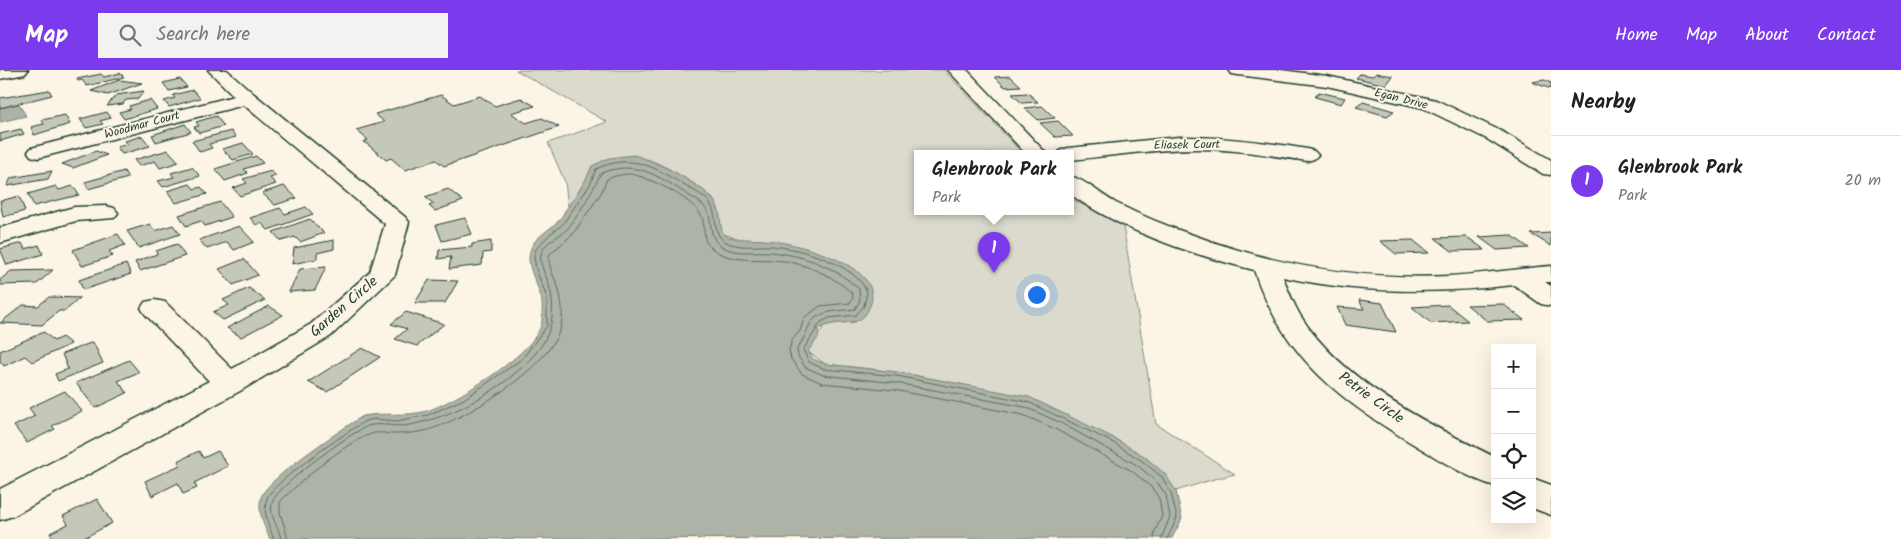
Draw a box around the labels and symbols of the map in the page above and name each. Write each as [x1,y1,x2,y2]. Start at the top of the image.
street label: Egan Drive [1372,83,1430,115]
street label: Woodmar Court [102,106,182,144]
street label: Eliasek Court [1154,135,1221,155]
pin: 1 [978,232,1010,273]
street label: Garden Circle [304,270,384,344]
your location [1024,282,1050,308]
street label: Petrie Circle [1333,366,1409,430]

